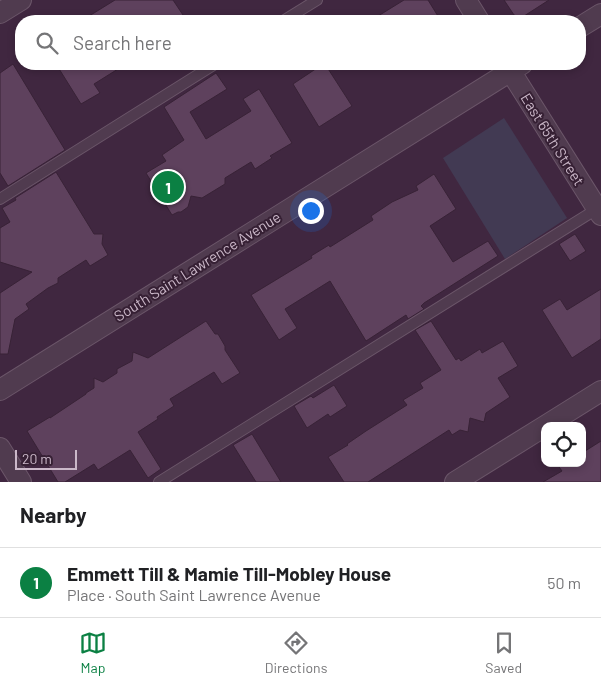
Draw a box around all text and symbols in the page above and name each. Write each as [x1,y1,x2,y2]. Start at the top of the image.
search box [15,15,586,70]
icon: search [33,29,61,57]
text: Search here [73,31,172,54]
street label: East 65th Street [517,90,589,188]
pin: 1 [152,168,184,206]
your location [298,198,324,224]
street label: South Saint Lawrence Avenue [110,207,284,325]
map controls [541,422,586,467]
button: locate [541,422,586,467]
scale bar [15,447,78,470]
text: 20 m [22,450,52,467]
text: Nearby [20,502,86,527]
text: Emmett Till & Mamie Till-Mobley House [67,562,391,585]
text: 1 [33,573,39,592]
text: 50 m [547,573,581,592]
text: Place · South Saint Lawrence Avenue [67,585,321,604]
tab: Map [79,629,107,676]
tab: Directions [265,629,327,676]
tab: Saved [485,629,522,676]

